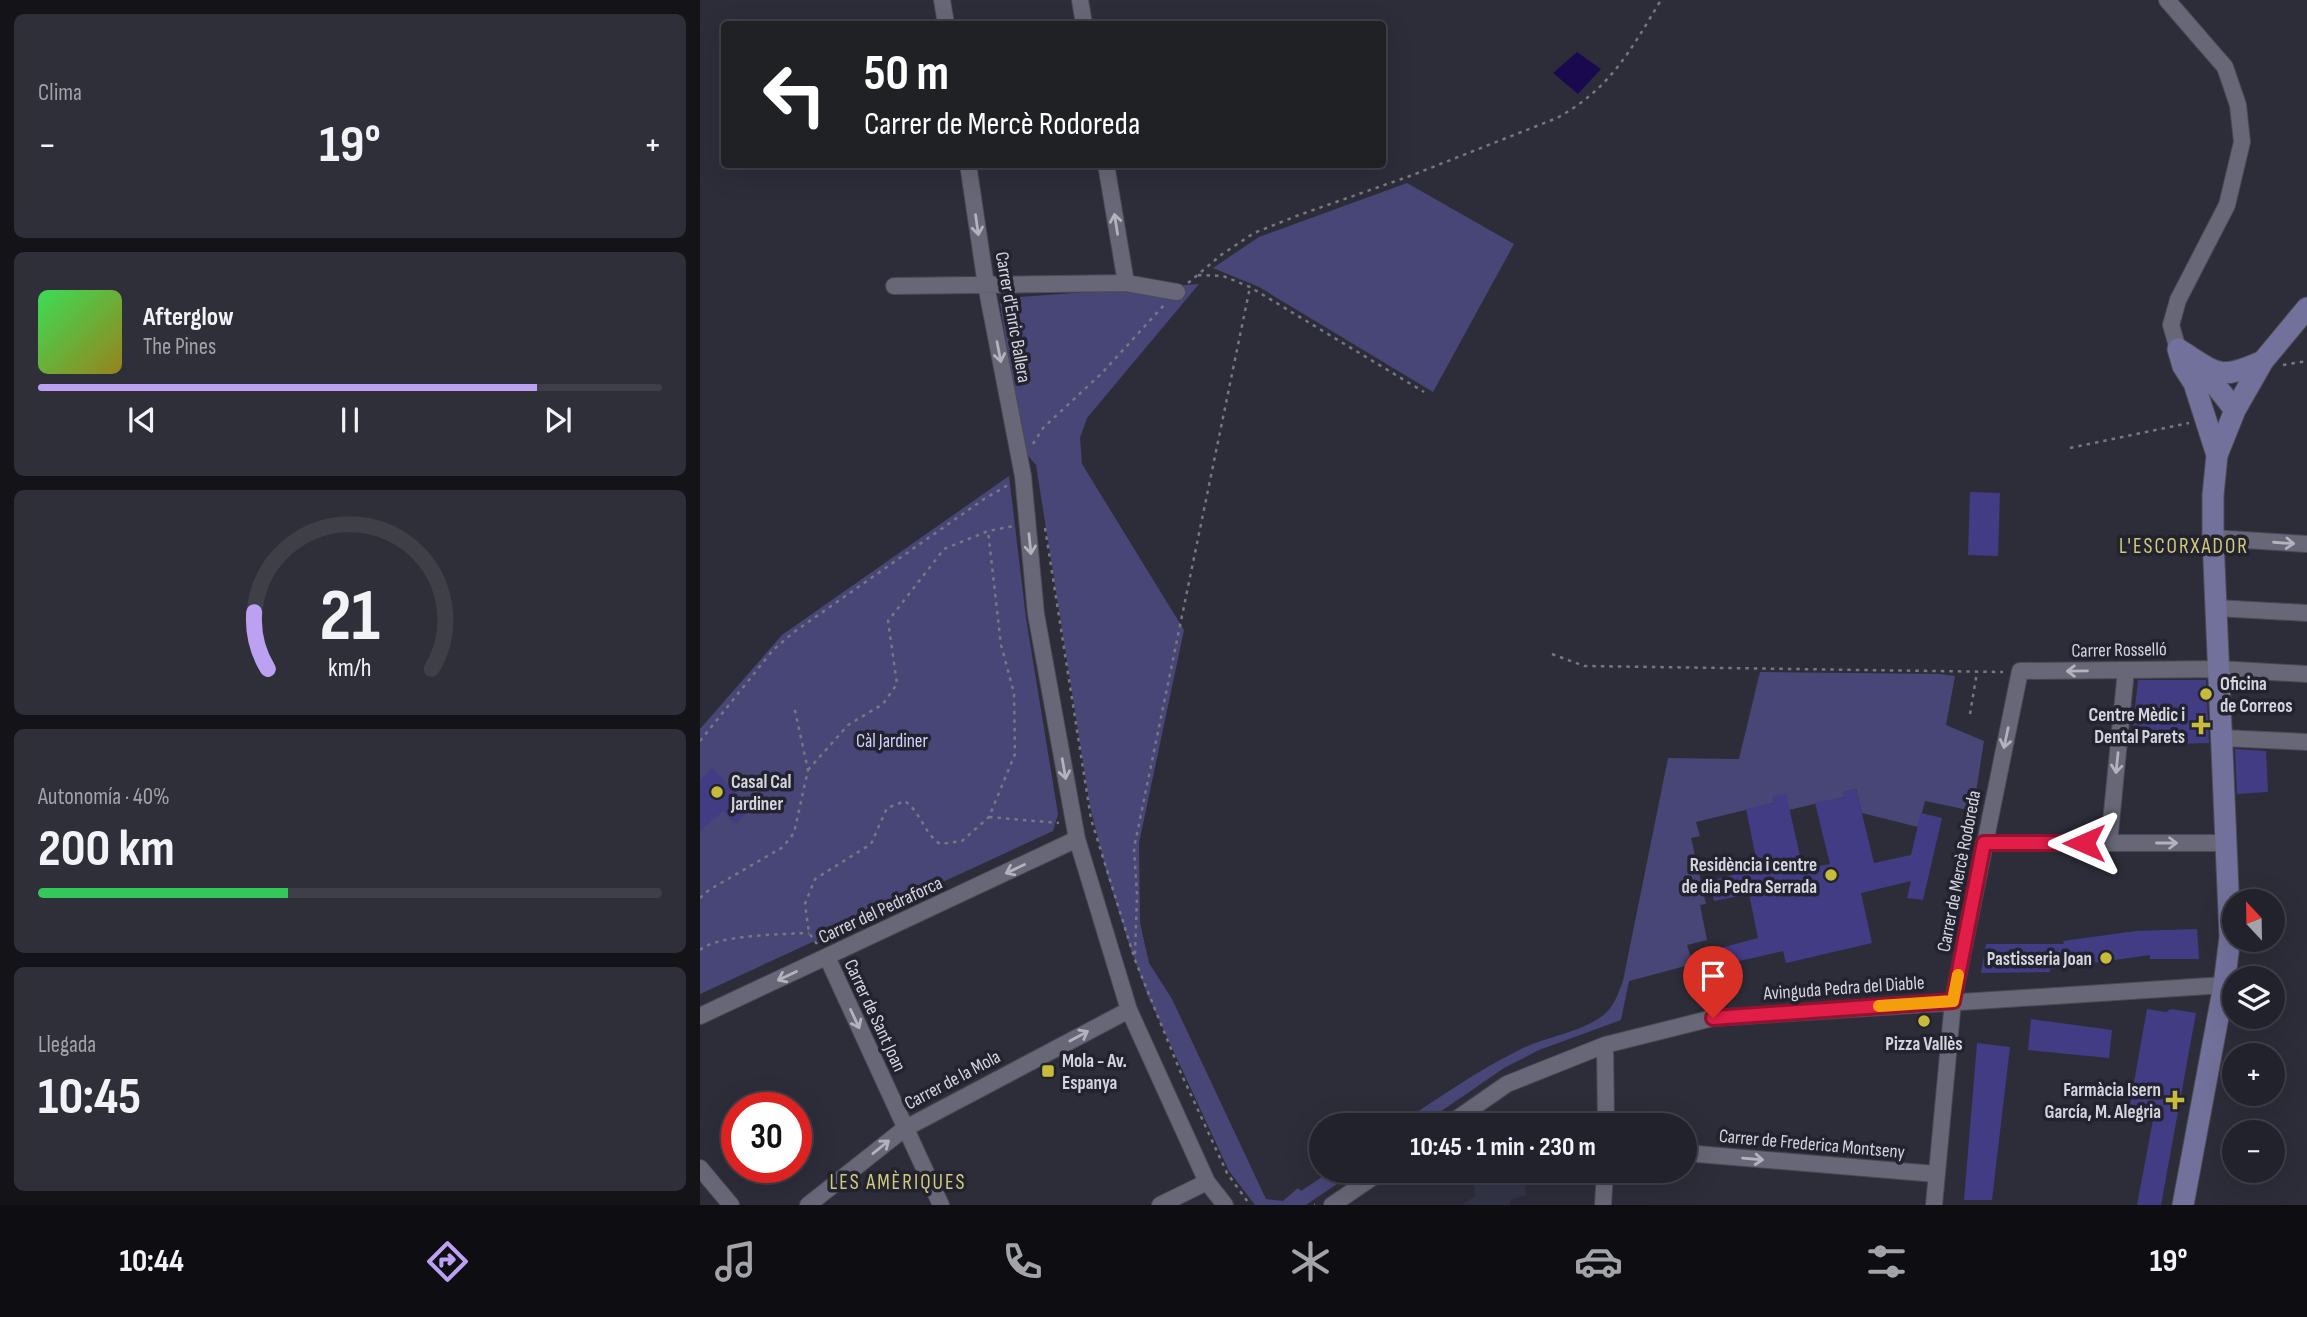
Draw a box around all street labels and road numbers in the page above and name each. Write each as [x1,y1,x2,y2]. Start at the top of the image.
street label: Carrer d'Enric Ballera [990,250,1035,384]
street label: Carrer Rosselló [2071,638,2167,663]
street label: Carrer de Mercè Rodoreda [1933,789,1986,954]
street label: Carrer del Pedraforca [815,872,946,949]
street label: Carrer de Sant Joan [839,956,911,1075]
street label: Avinguda Pedra del Diable [1762,971,1925,1006]
street label: Carrer de la Mola [901,1045,1005,1115]
street label: Carrer de Frederica Montseny [1718,1125,1907,1164]

